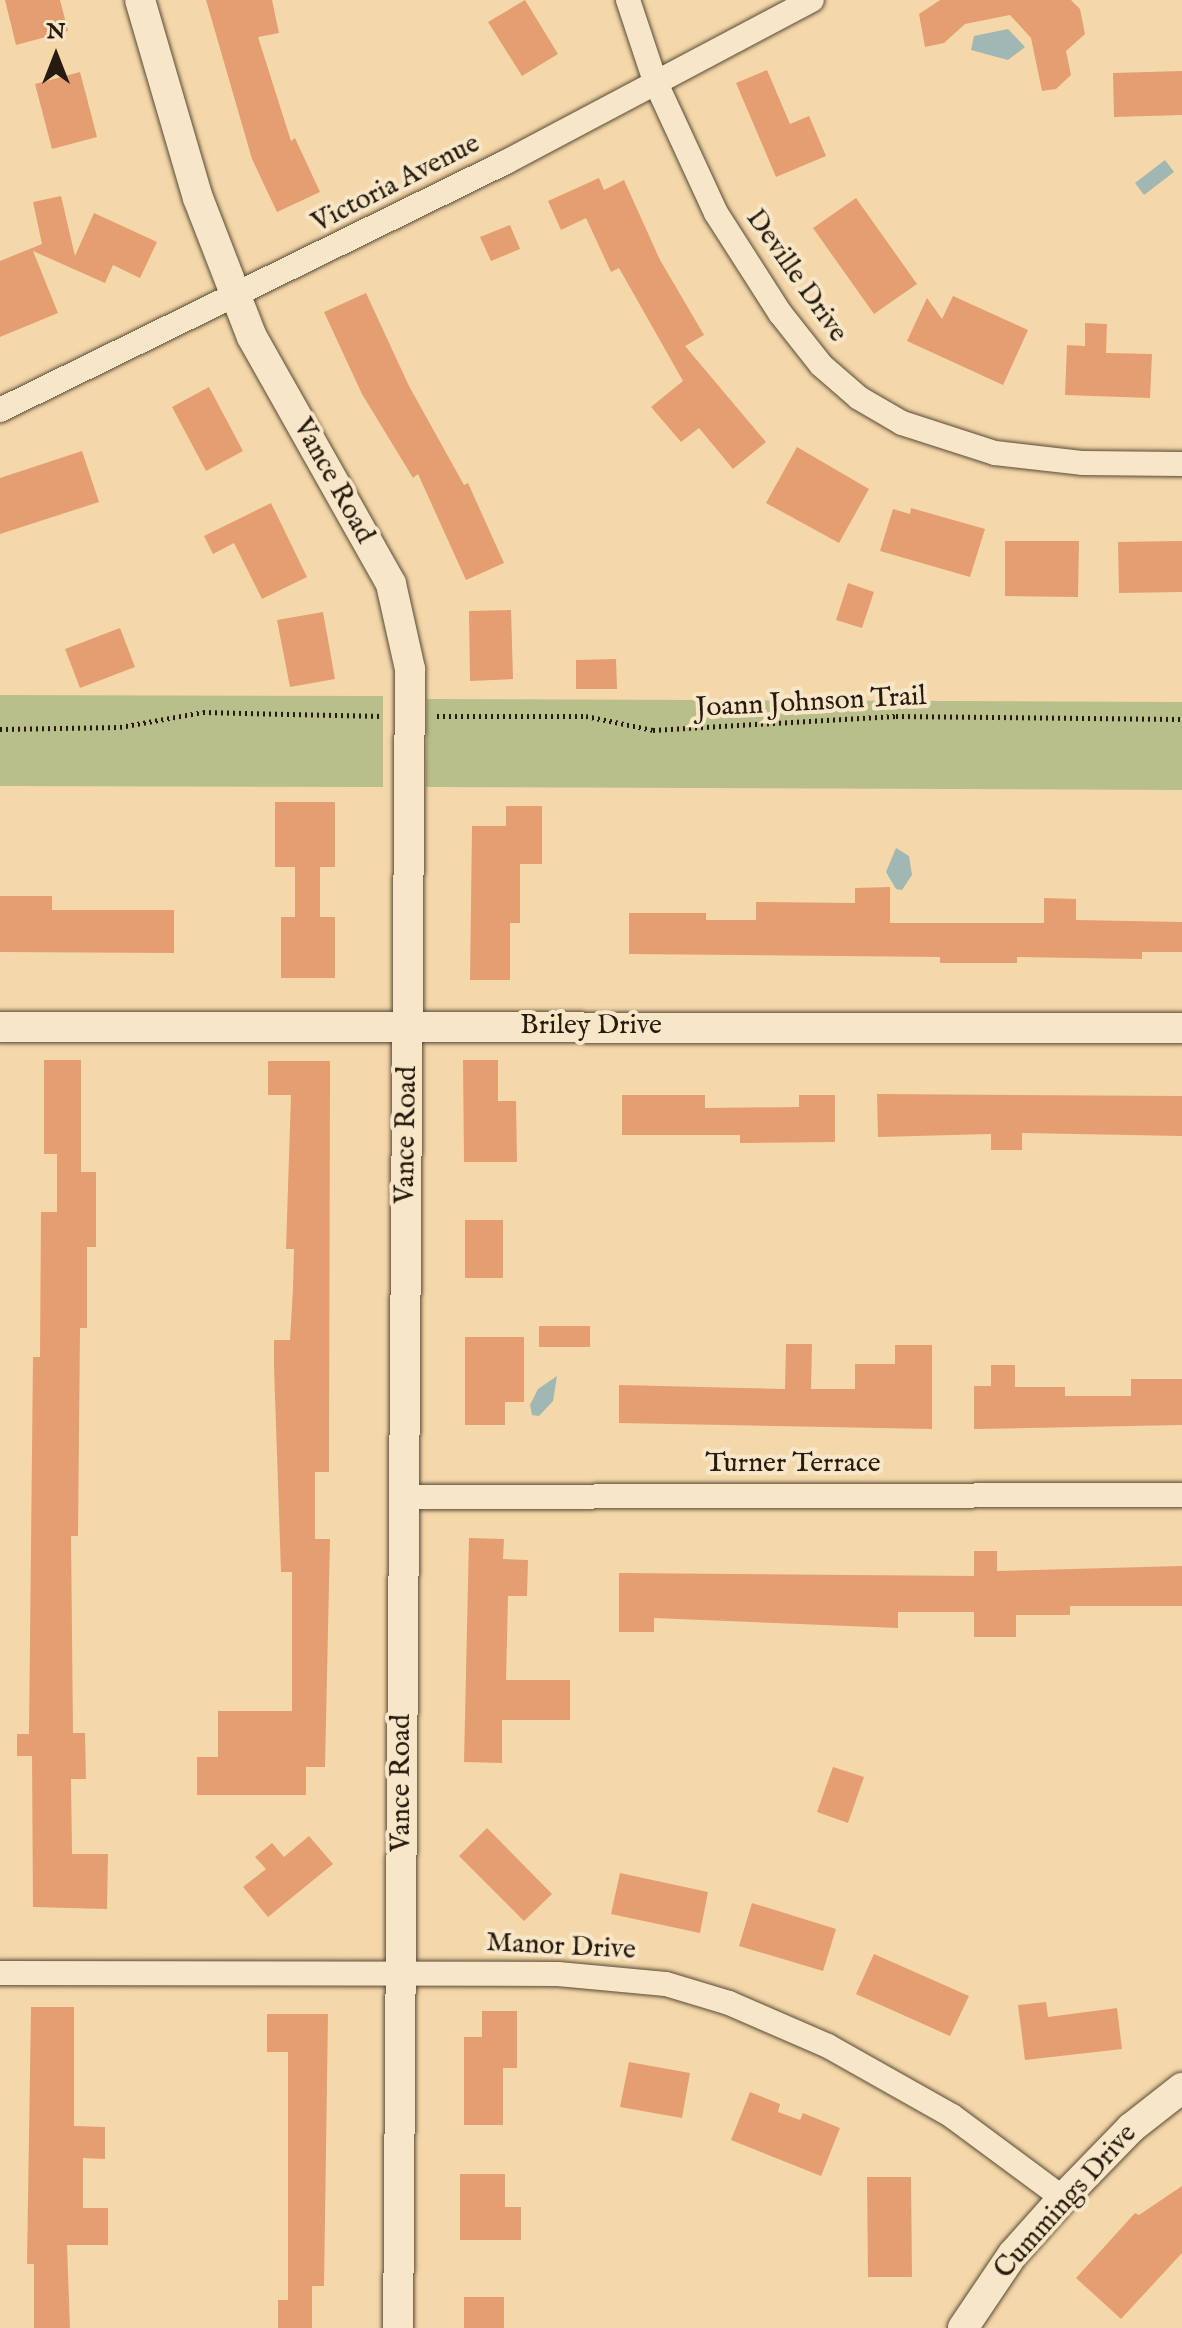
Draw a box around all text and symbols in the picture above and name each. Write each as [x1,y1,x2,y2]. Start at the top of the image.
north arrow [16,16,96,96]
text: N [46,18,66,46]
street label: Victoria Avenue [306,127,486,241]
street label: Deville Drive [738,203,854,349]
street label: Vance Road [285,413,381,549]
street label: Joann Johnson Trail [695,680,927,726]
street label: Briley Drive [520,1009,662,1043]
street label: Vance Road [389,1066,425,1204]
street label: Turner Terrace [705,1447,881,1481]
street label: Vance Road [385,1714,419,1852]
street label: Manor Drive [485,1926,637,1968]
street label: Cummings Drive [988,2118,1144,2286]

